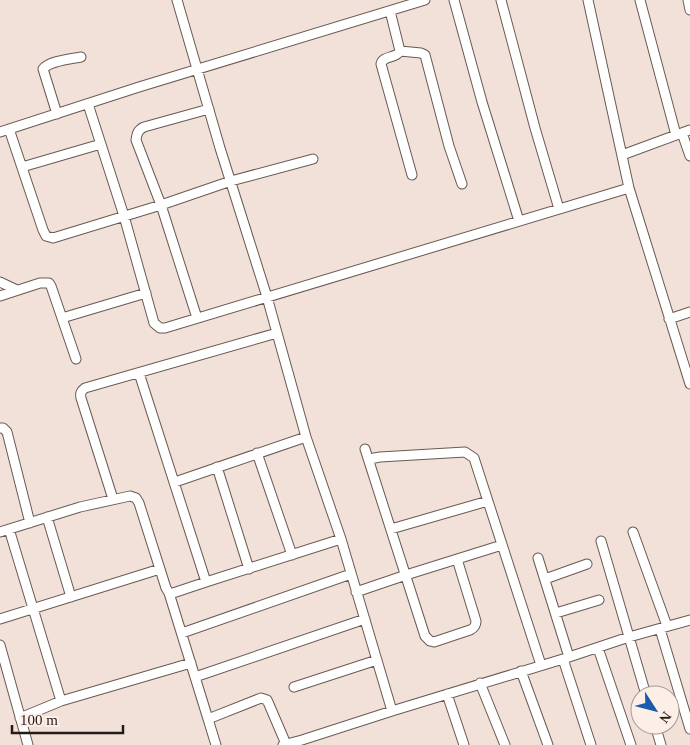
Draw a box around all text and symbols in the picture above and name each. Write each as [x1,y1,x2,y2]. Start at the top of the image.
north arrow [630,685,680,735]
scale bar [12,702,124,734]
text: N [656,709,674,726]
text: 100 m [20,712,58,728]

